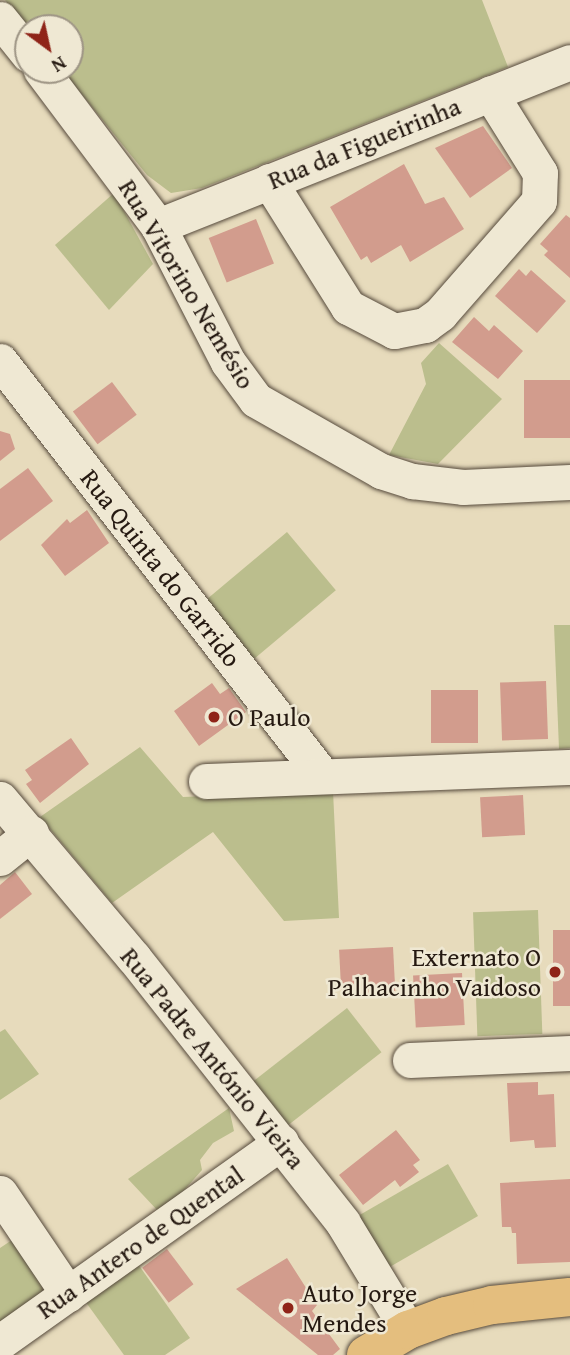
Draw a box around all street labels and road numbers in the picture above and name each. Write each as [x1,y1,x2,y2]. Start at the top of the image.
street label: Rua da Figueirinha [263,90,465,196]
street label: Rua Vitorino Nemésio [112,174,262,394]
street label: Rua Quinta do Garrido [74,463,248,673]
street label: Rua Padre António Vieira [114,941,312,1175]
street label: Rua Antero de Quental [31,1159,249,1325]

